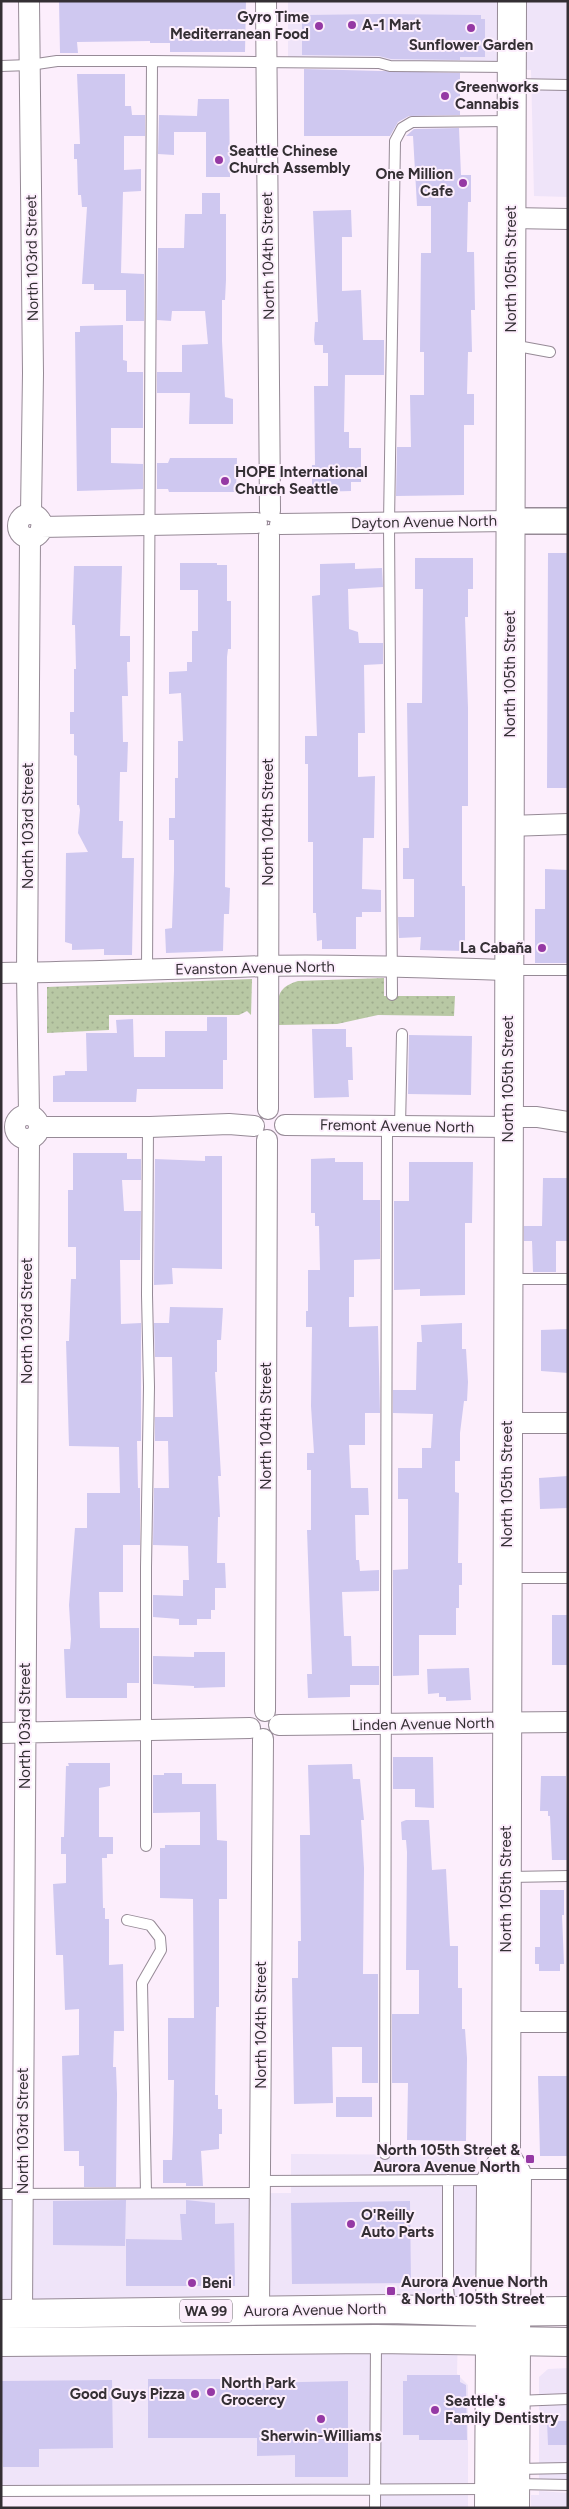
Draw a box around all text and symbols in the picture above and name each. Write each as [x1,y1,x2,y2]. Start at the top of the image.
place label: Gyro Time Mediterranean Food [170,8,310,43]
place label: A-1 Mart [362,16,421,34]
marker: A-1 Mart [346,19,358,31]
marker: Gyro Time Mediterranean Food [313,20,325,32]
marker: Sunflower Garden [465,22,477,34]
place label: Sunflower Garden [409,36,533,54]
place label: Greenworks Cannabis [455,78,539,113]
marker: Greenworks Cannabis [439,90,451,102]
place label: Seattle Chinese Church Assembly [229,142,351,177]
marker: Seattle Chinese Church Assembly [213,154,225,166]
place label: One Million Cafe [375,165,454,200]
marker: One Million Cafe [457,177,469,189]
street label: North 104th Street [258,192,278,320]
street label: North 103rd Street [22,194,42,321]
street label: North 105th Street [502,205,520,333]
place label: HOPE International Church Seattle [235,463,368,498]
marker: HOPE International Church Seattle [219,475,231,487]
street label: Dayton Avenue North [351,512,497,532]
street label: North 105th Street [501,610,519,738]
street label: North 104th Street [259,758,277,886]
street label: North 103rd Street [19,762,37,889]
place label: La Cabaña [460,939,532,957]
marker: La Cabaña [536,942,548,954]
street label: Evanston Avenue North [175,958,335,978]
street label: North 105th Street [499,1015,517,1143]
street label: Fremont Avenue North [320,1116,474,1136]
street label: North 103rd Street [18,1257,36,1384]
street label: North 104th Street [257,1362,275,1490]
street label: North 105th Street [498,1420,516,1548]
street label: North 103rd Street [16,1662,34,1789]
street label: Linden Avenue North [352,1714,494,1734]
street label: North 105th Street [497,1825,515,1953]
street label: North 104th Street [252,1961,270,2089]
street label: North 103rd Street [14,2067,32,2194]
place label: North 105th Street & Aurora Avenue North [373,2141,520,2176]
marker: North 105th Street & Aurora Avenue North [524,2153,536,2165]
place label: O'Reilly Auto Parts [361,2206,434,2241]
marker: O'Reilly Auto Parts [345,2218,357,2230]
place label: Aurora Avenue North & North 105th Street [401,2273,548,2308]
place label: Beni [202,2274,232,2292]
marker: Beni [186,2277,198,2289]
marker: Aurora Avenue North & North 105th Street [385,2285,397,2297]
road number: WA 99 [180,2300,232,2322]
street label: Aurora Avenue North [244,2300,386,2320]
place label: North Park Grocercy [221,2374,296,2409]
place label: Good Guys Pizza [70,2385,185,2403]
marker: North Park Grocercy [205,2386,217,2398]
marker: Good Guys Pizza [189,2388,201,2400]
place label: Seattle's Family Dentistry [445,2392,559,2427]
marker: Seattle's Family Dentistry [429,2404,441,2416]
marker: Sherwin-Williams [315,2413,327,2425]
place label: Sherwin-Williams [261,2427,381,2445]

